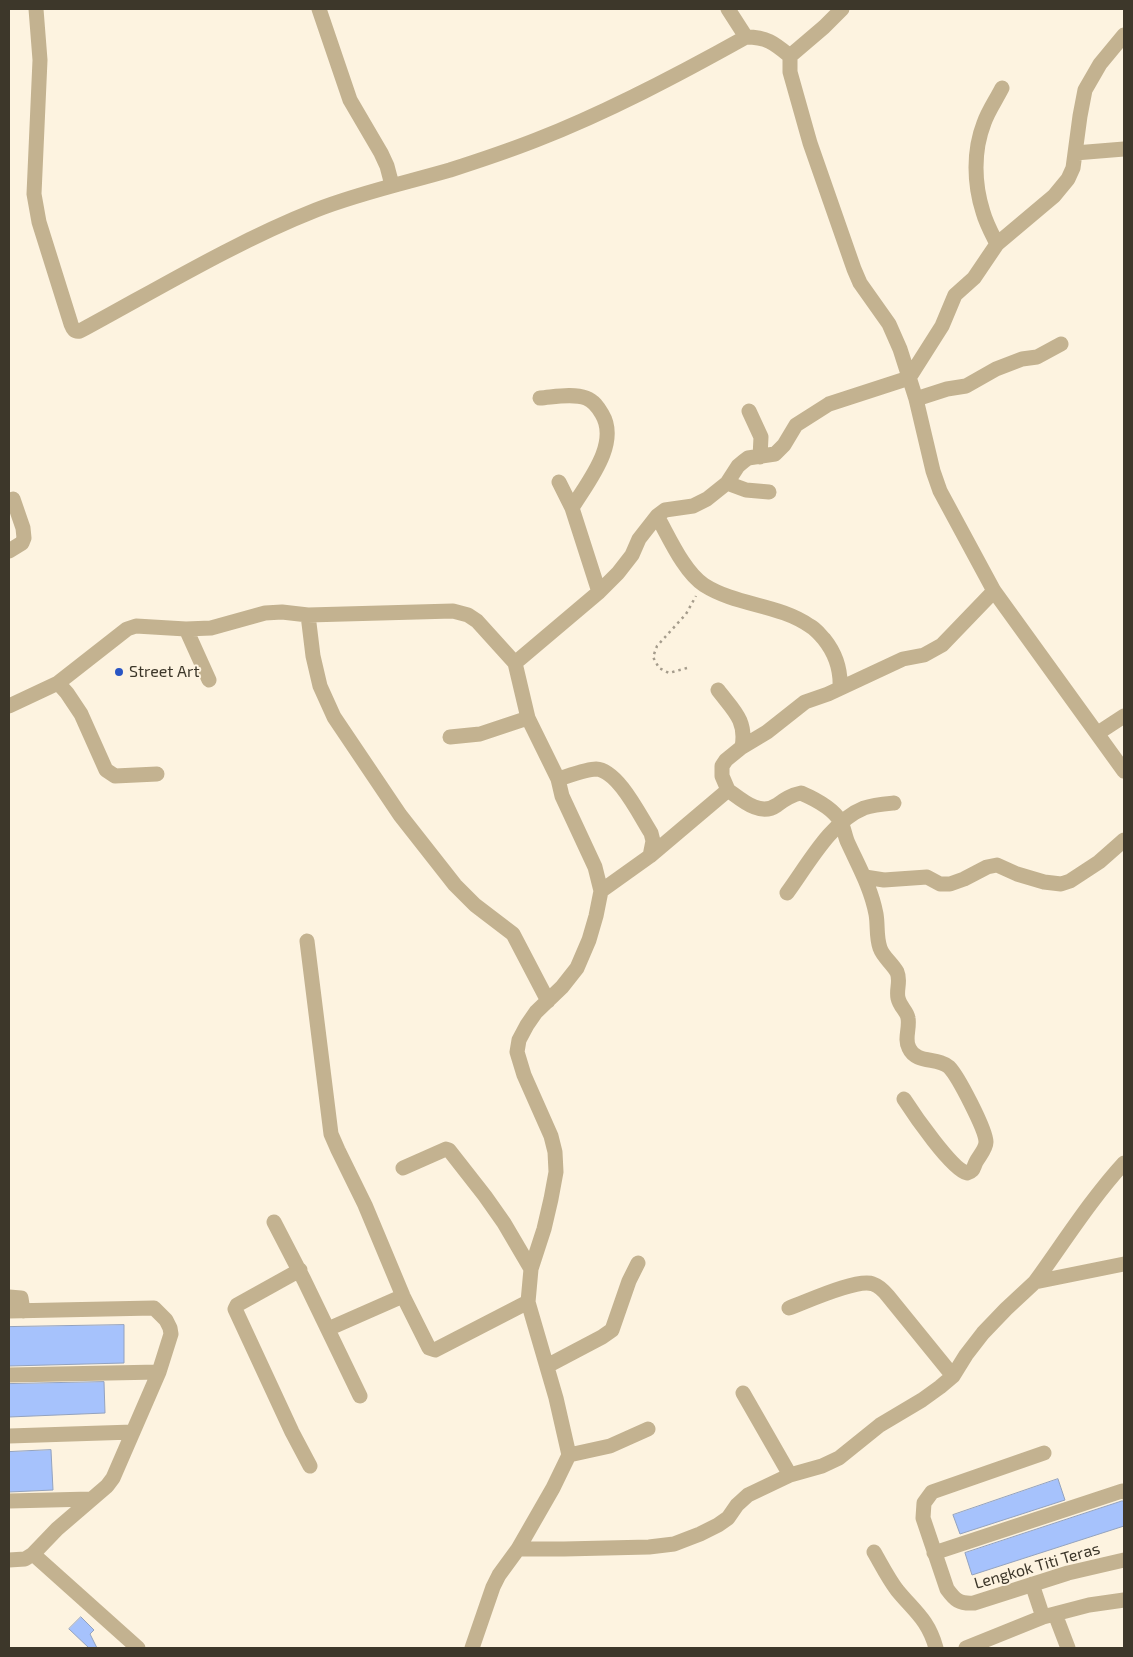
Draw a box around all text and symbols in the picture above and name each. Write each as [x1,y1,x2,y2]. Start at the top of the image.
place label: Street Art [129,662,199,682]
marker: Street Art [113,666,125,678]
street label: Lengkok Titi Teras [972,1539,1102,1593]

